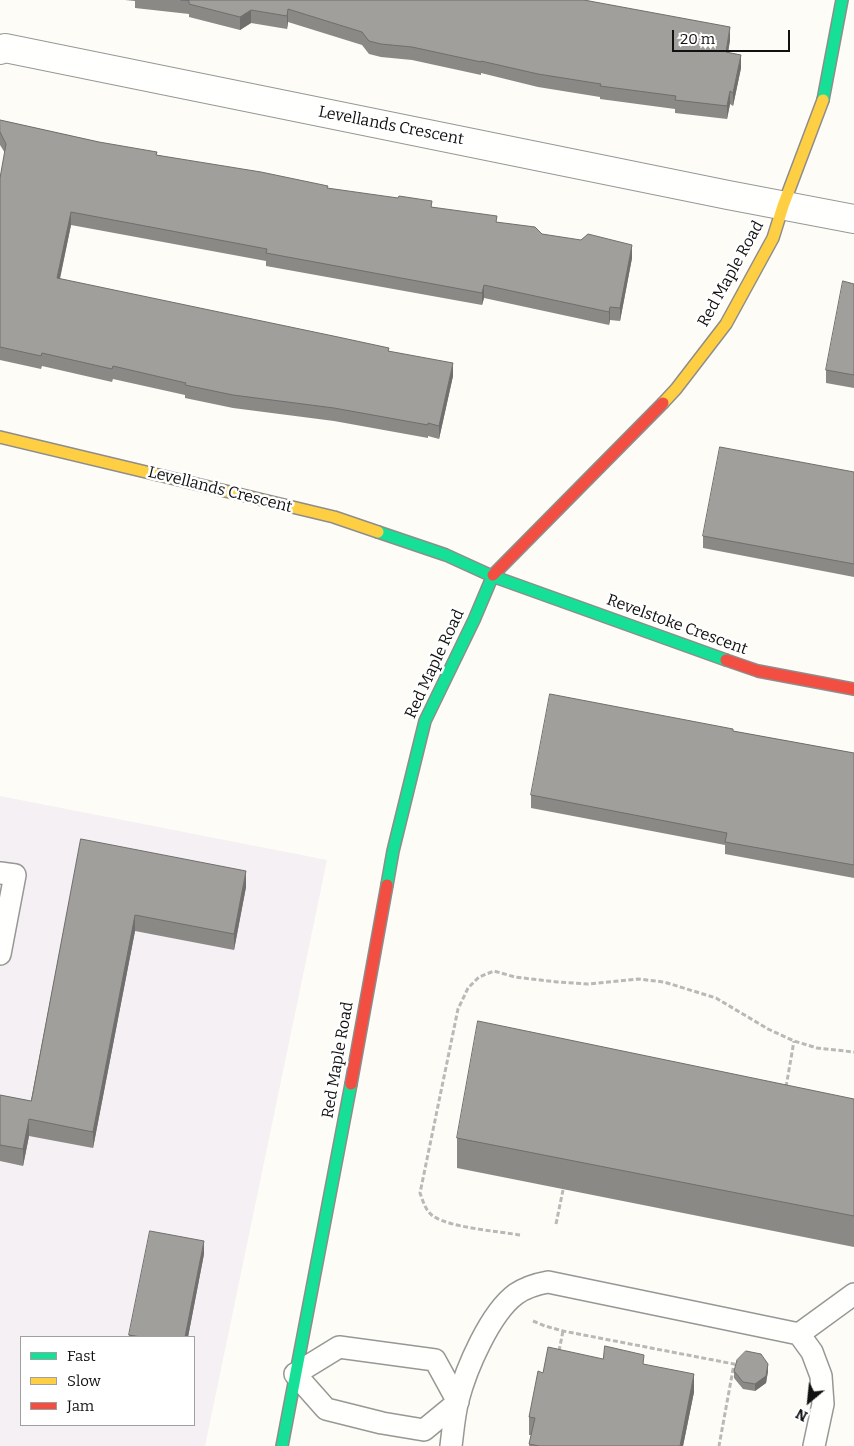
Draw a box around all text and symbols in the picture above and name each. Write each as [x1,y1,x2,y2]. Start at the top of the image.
scale bar [674,20,792,52]
text: 20 m [680,30,715,48]
street label: Levellands Crescent [317,102,465,150]
street label: Red Maple Road [694,218,768,330]
street label: Levellands Crescent [146,463,294,517]
street label: Revelstoke Crescent [604,591,750,659]
street label: Red Maple Road [401,606,469,722]
street label: Red Maple Road [318,1000,358,1120]
legend [20,1336,195,1426]
text: Fast [67,1347,96,1365]
text: Slow [67,1372,101,1390]
north arrow [784,1376,834,1426]
text: Jam [67,1397,94,1415]
text: N [793,1405,810,1425]

